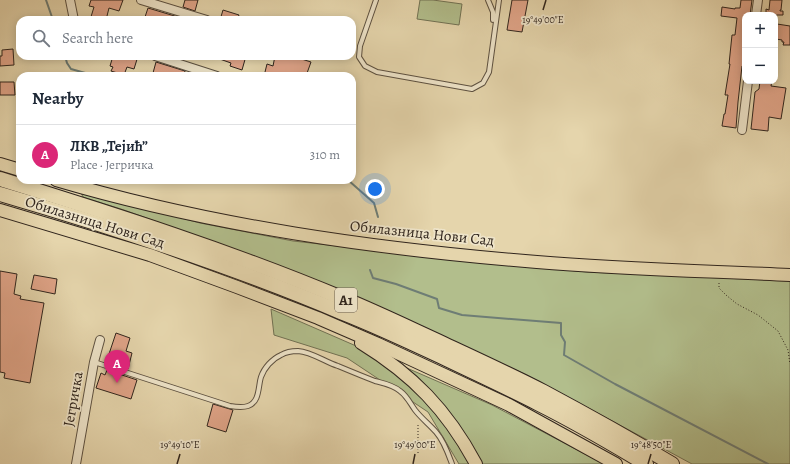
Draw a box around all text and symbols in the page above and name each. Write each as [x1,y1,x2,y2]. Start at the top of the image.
map controls [742,12,778,84]
button: + [742,12,778,48]
text: 19°49'00"E [522,13,564,26]
search box [16,16,356,60]
icon: search [30,27,52,49]
text: Search here [62,28,133,48]
button: − [742,48,778,84]
text: Nearby [32,87,83,110]
text: ЛКВ „Тејић” [70,136,148,156]
text: A [41,146,49,163]
text: 310 m [310,146,340,163]
text: Place · Јегричка [70,156,154,173]
your location [365,179,385,199]
street label: Обилазница Нови Сад [23,191,167,253]
street label: Обилазница Нови Сад [349,215,495,251]
road number: A1 [335,288,357,312]
pin: A [104,350,130,383]
street label: Јегричка [58,370,88,428]
text: 19°49'10"E [160,438,200,451]
text: 19°49'00"E [394,438,436,451]
text: 19°48'50"E [631,438,671,451]

